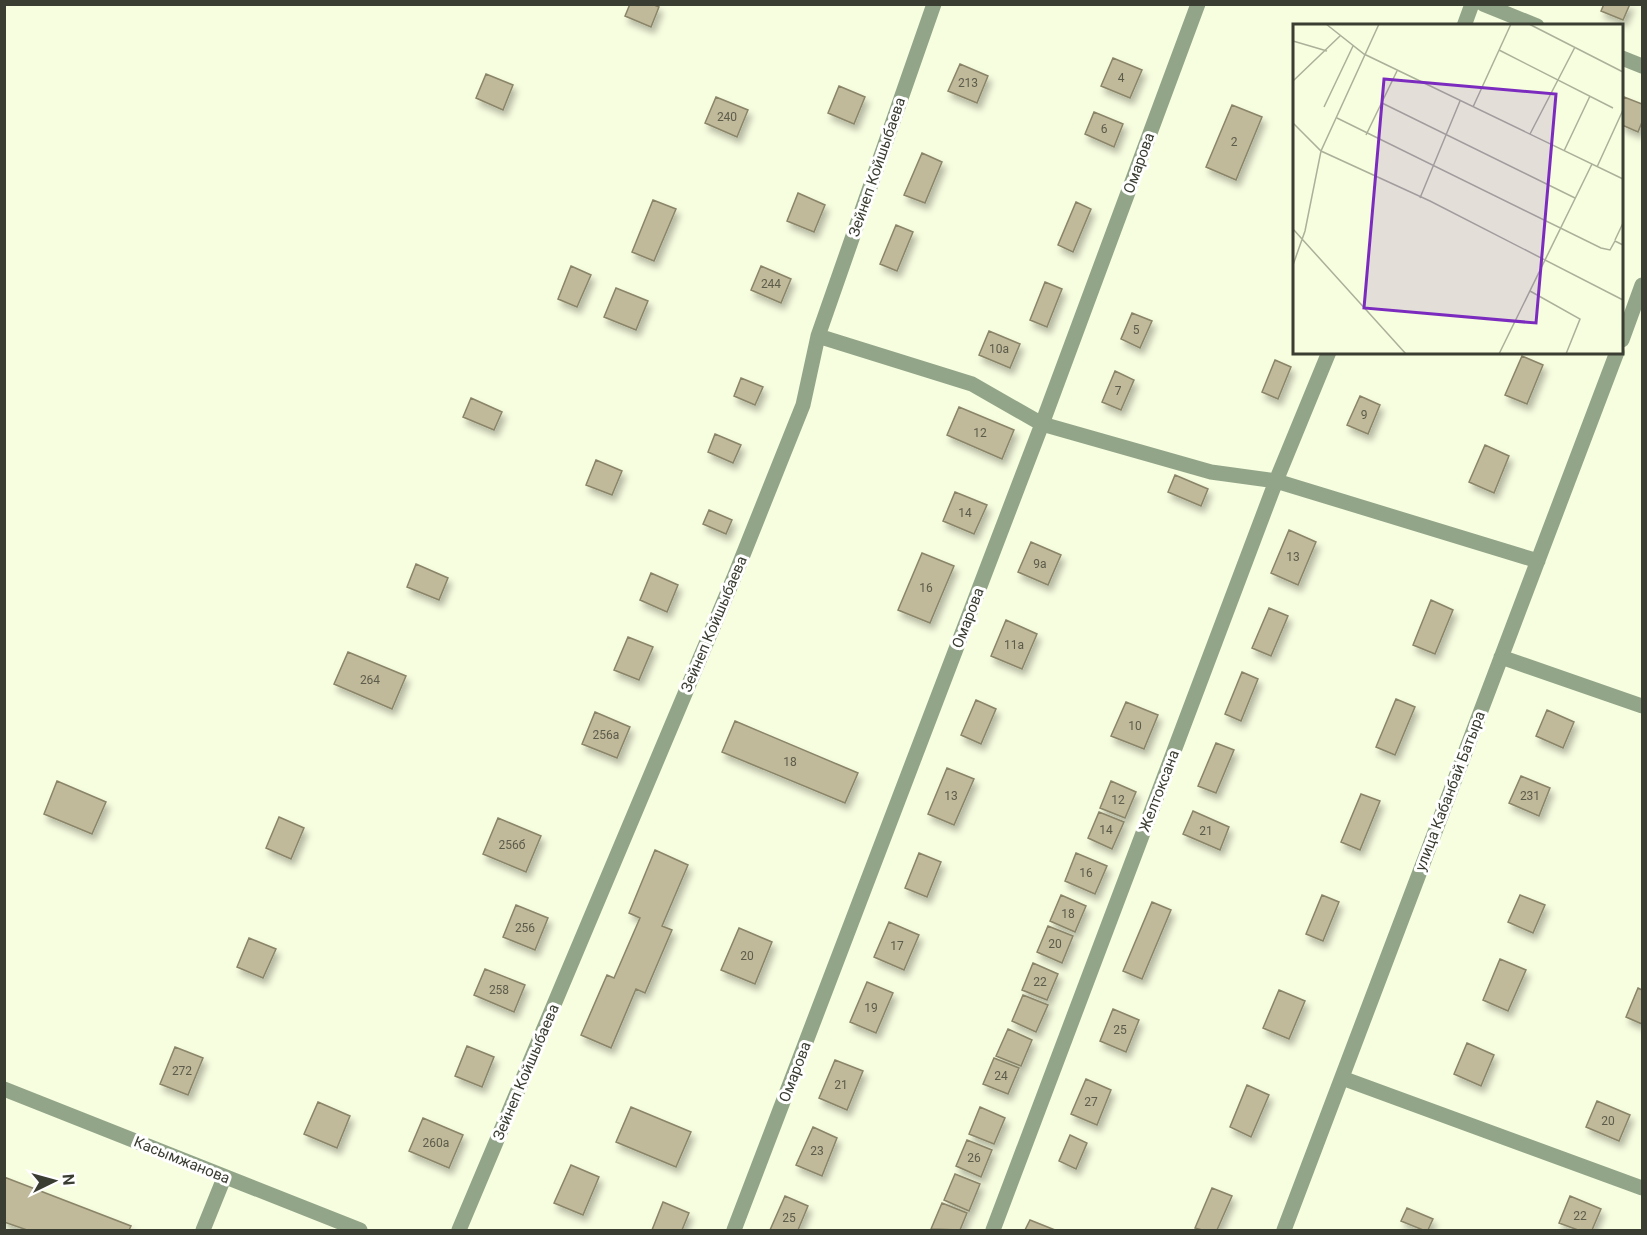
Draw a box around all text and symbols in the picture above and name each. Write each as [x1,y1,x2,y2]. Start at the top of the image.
inset map [1293,24,1623,354]
house number: 4 [1118,71,1125,85]
house number: 213 [958,76,978,90]
street label: Зейнеп Койшыбаева [845,95,909,239]
house number: 240 [717,110,737,124]
house number: 6 [1101,122,1108,136]
street label: Омарова [1120,130,1158,196]
house number: 2 [1231,135,1238,149]
house number: 244 [761,277,781,291]
house number: 5 [1133,323,1140,337]
house number: 10а [989,342,1009,356]
house number: 7 [1115,384,1122,398]
house number: 9 [1361,408,1367,422]
house number: 12 [973,426,987,440]
house number: 14 [958,506,972,520]
house number: 13 [1286,550,1300,564]
street label: Зейнеп Койшыбаева [677,553,751,695]
house number: 9а [1033,557,1047,571]
house number: 16 [919,581,933,595]
street label: Омарова [948,585,988,651]
house number: 11а [1004,638,1024,652]
house number: 264 [360,673,380,687]
street label: улица Кабанбай Батыра [1411,709,1489,873]
house number: 10 [1128,719,1142,733]
house number: 256а [593,728,619,742]
street label: Желтоксана [1135,747,1183,835]
house number: 18 [783,755,797,769]
house number: 13 [944,789,958,803]
house number: 231 [1520,789,1540,803]
house number: 12 [1111,793,1125,807]
house number: 14 [1099,823,1113,837]
house number: 21 [1199,824,1213,838]
house number: 256б [499,838,526,852]
house number: 16 [1079,866,1093,880]
house number: 18 [1061,907,1075,921]
house number: 256 [515,921,535,935]
house number: 20 [1048,937,1062,951]
house number: 17 [890,939,904,953]
house number: 20 [740,949,754,963]
house number: 22 [1033,975,1047,989]
house number: 258 [489,983,509,997]
street label: Зейнеп Койшыбаева [489,1001,563,1143]
house number: 19 [864,1001,878,1015]
house number: 25 [1113,1023,1127,1037]
street label: Омарова [775,1039,815,1105]
house number: 272 [172,1064,192,1078]
house number: 24 [994,1069,1008,1083]
house number: 21 [834,1078,848,1092]
house number: 27 [1084,1095,1098,1109]
house number: 20 [1601,1114,1615,1128]
street label: Касымжанова [131,1133,233,1187]
house number: 260а [423,1136,449,1150]
house number: 23 [810,1144,824,1158]
north arrow [24,1151,84,1211]
house number: 26 [967,1151,981,1165]
text: N [58,1173,78,1186]
house number: 22 [1573,1209,1587,1223]
house number: 25 [782,1211,796,1225]

